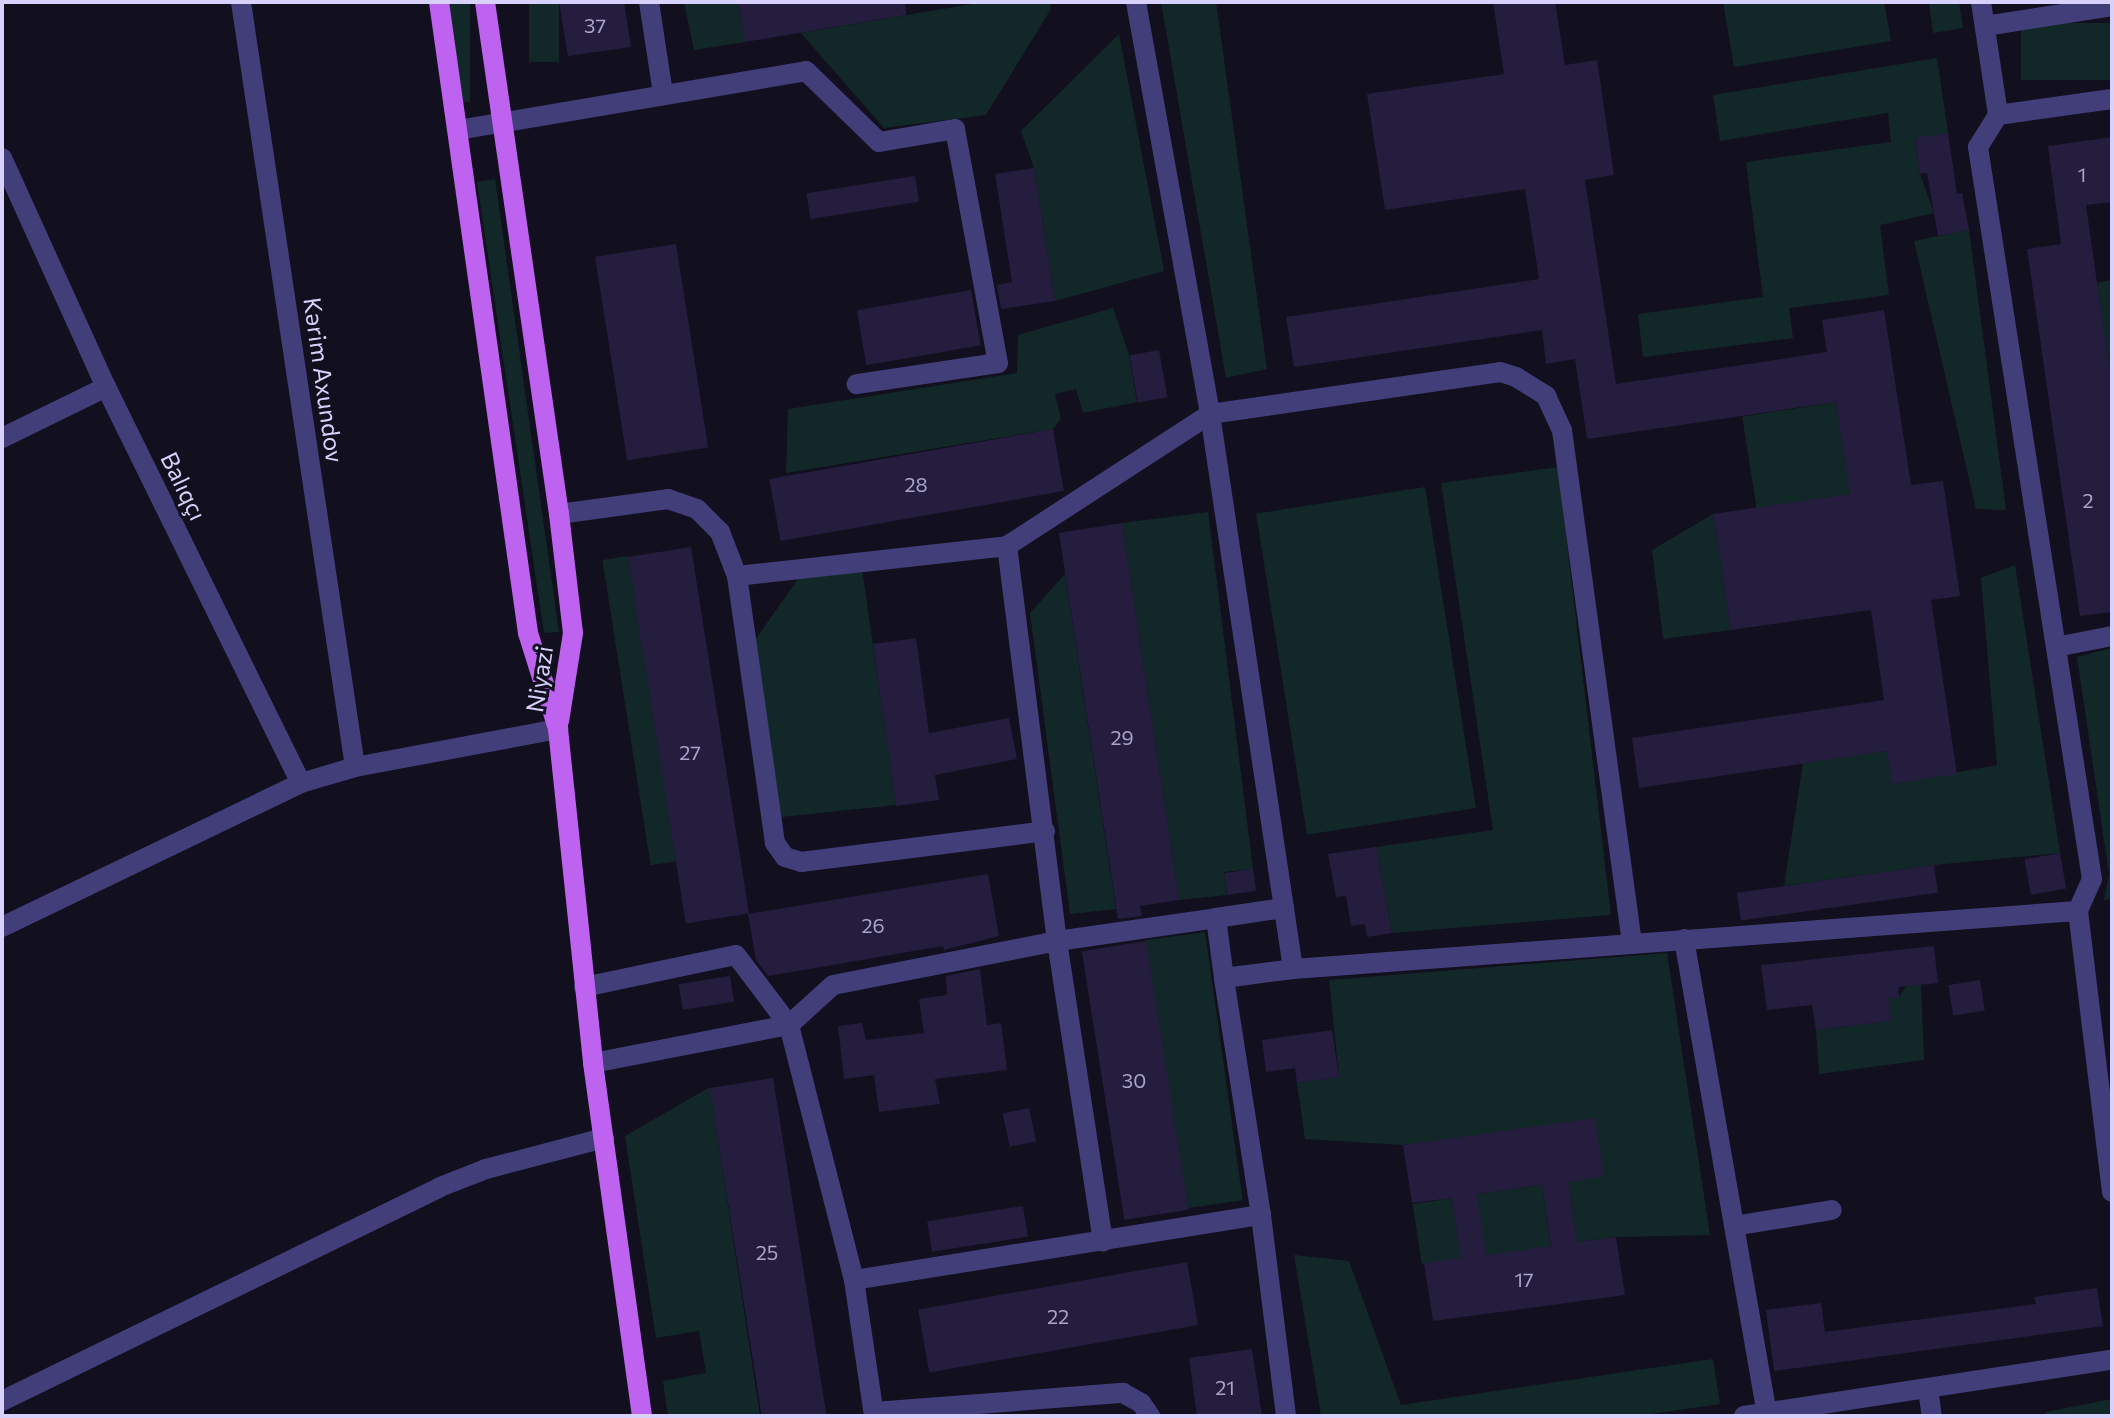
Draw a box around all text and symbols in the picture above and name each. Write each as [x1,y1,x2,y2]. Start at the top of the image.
house number: 37 [584,13,606,37]
house number: 1 [2078,162,2086,186]
street label: Kərim Axundov [298,296,350,464]
street label: Balıqçı [155,447,213,525]
house number: 28 [904,472,928,496]
house number: 2 [2082,488,2094,512]
street label: Niyazi [520,644,558,714]
house number: 29 [1110,725,1134,749]
house number: 27 [679,740,701,764]
house number: 26 [861,913,885,937]
house number: 30 [1122,1068,1146,1092]
house number: 25 [756,1240,778,1264]
house number: 17 [1514,1267,1534,1291]
house number: 22 [1047,1304,1069,1328]
house number: 21 [1215,1375,1235,1399]

